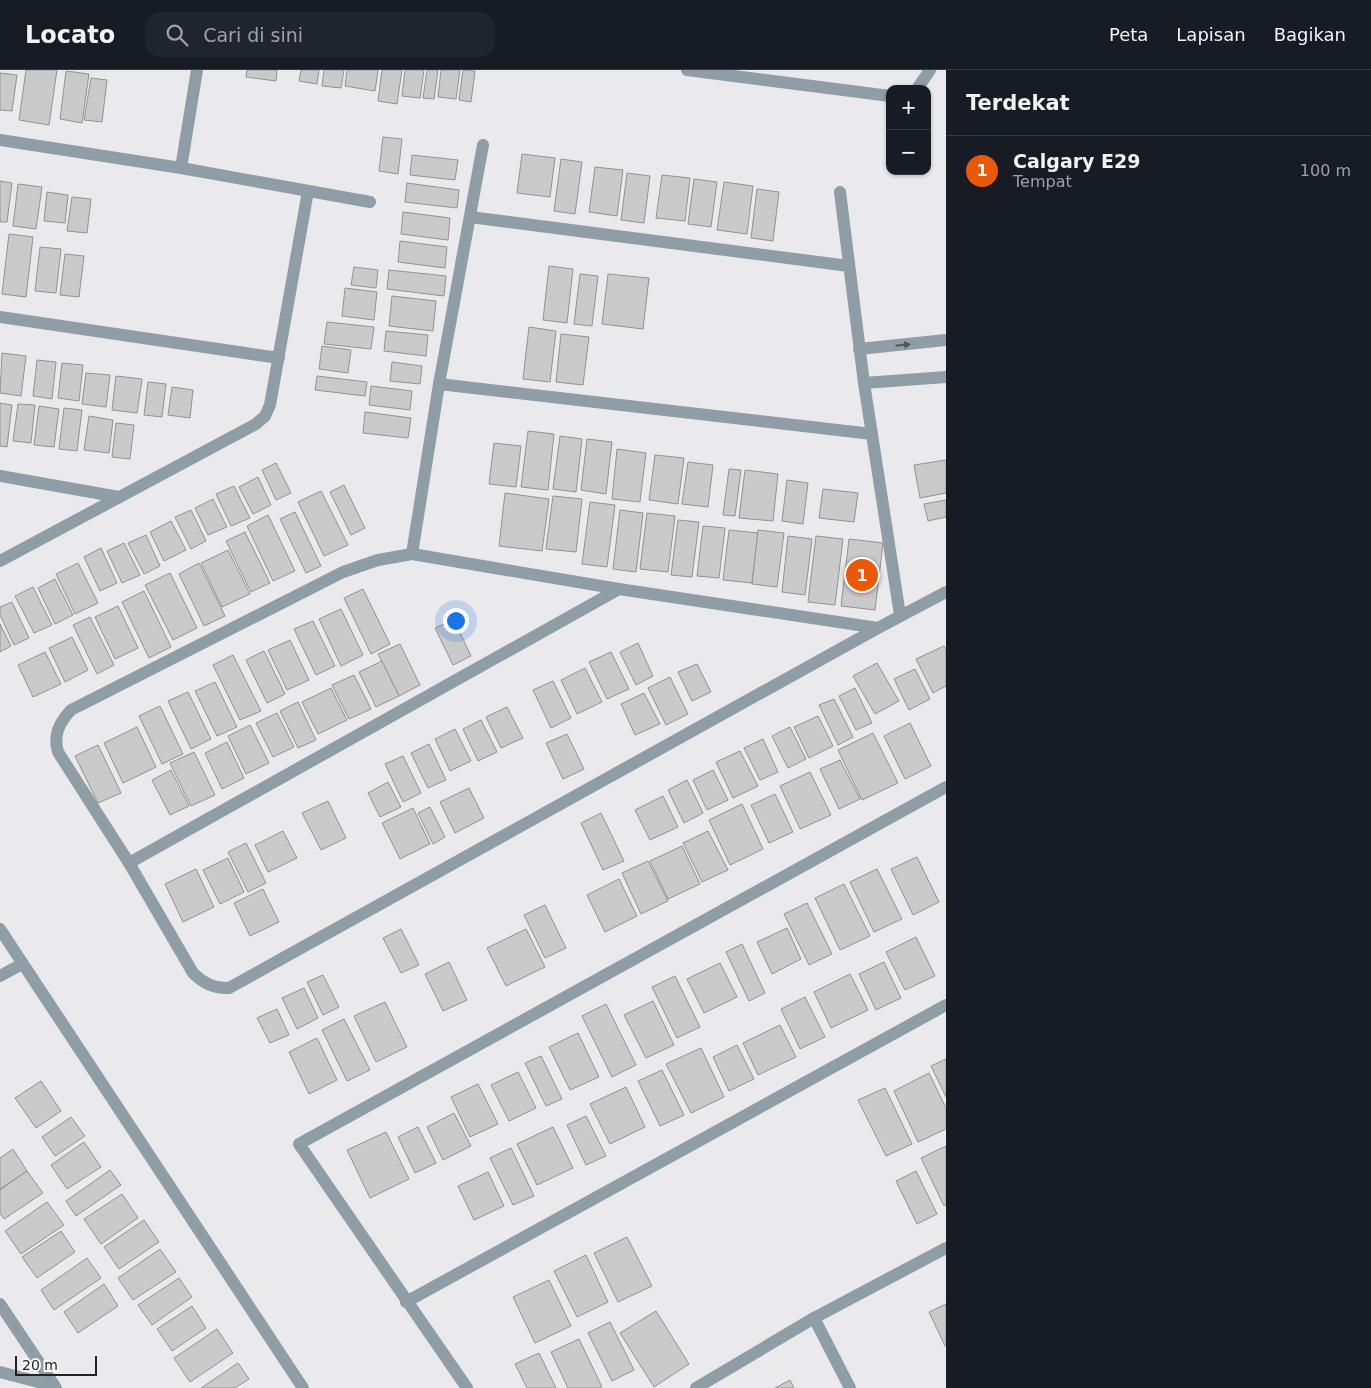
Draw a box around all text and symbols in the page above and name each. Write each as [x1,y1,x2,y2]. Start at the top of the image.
search box [145,12,495,57]
text: Locato [25,21,115,49]
icon: search [163,21,191,49]
text: Cari di sini [203,24,303,46]
text: Peta [1109,24,1148,45]
text: Lapisan [1176,24,1246,45]
text: Bagikan [1274,24,1346,45]
map controls [886,85,931,175]
button: + [886,85,931,130]
text: Terdekat [966,91,1070,115]
button: − [886,130,931,175]
text: Calgary E29 [1013,150,1141,172]
text: 1 [976,161,988,180]
text: 100 m [1300,161,1351,180]
text: Tempat [1013,172,1072,191]
one-way arrow [895,340,911,348]
pin: 1 [846,556,878,594]
your location [443,608,469,634]
scale bar [15,1353,98,1376]
text: 20 m [22,1357,58,1373]

